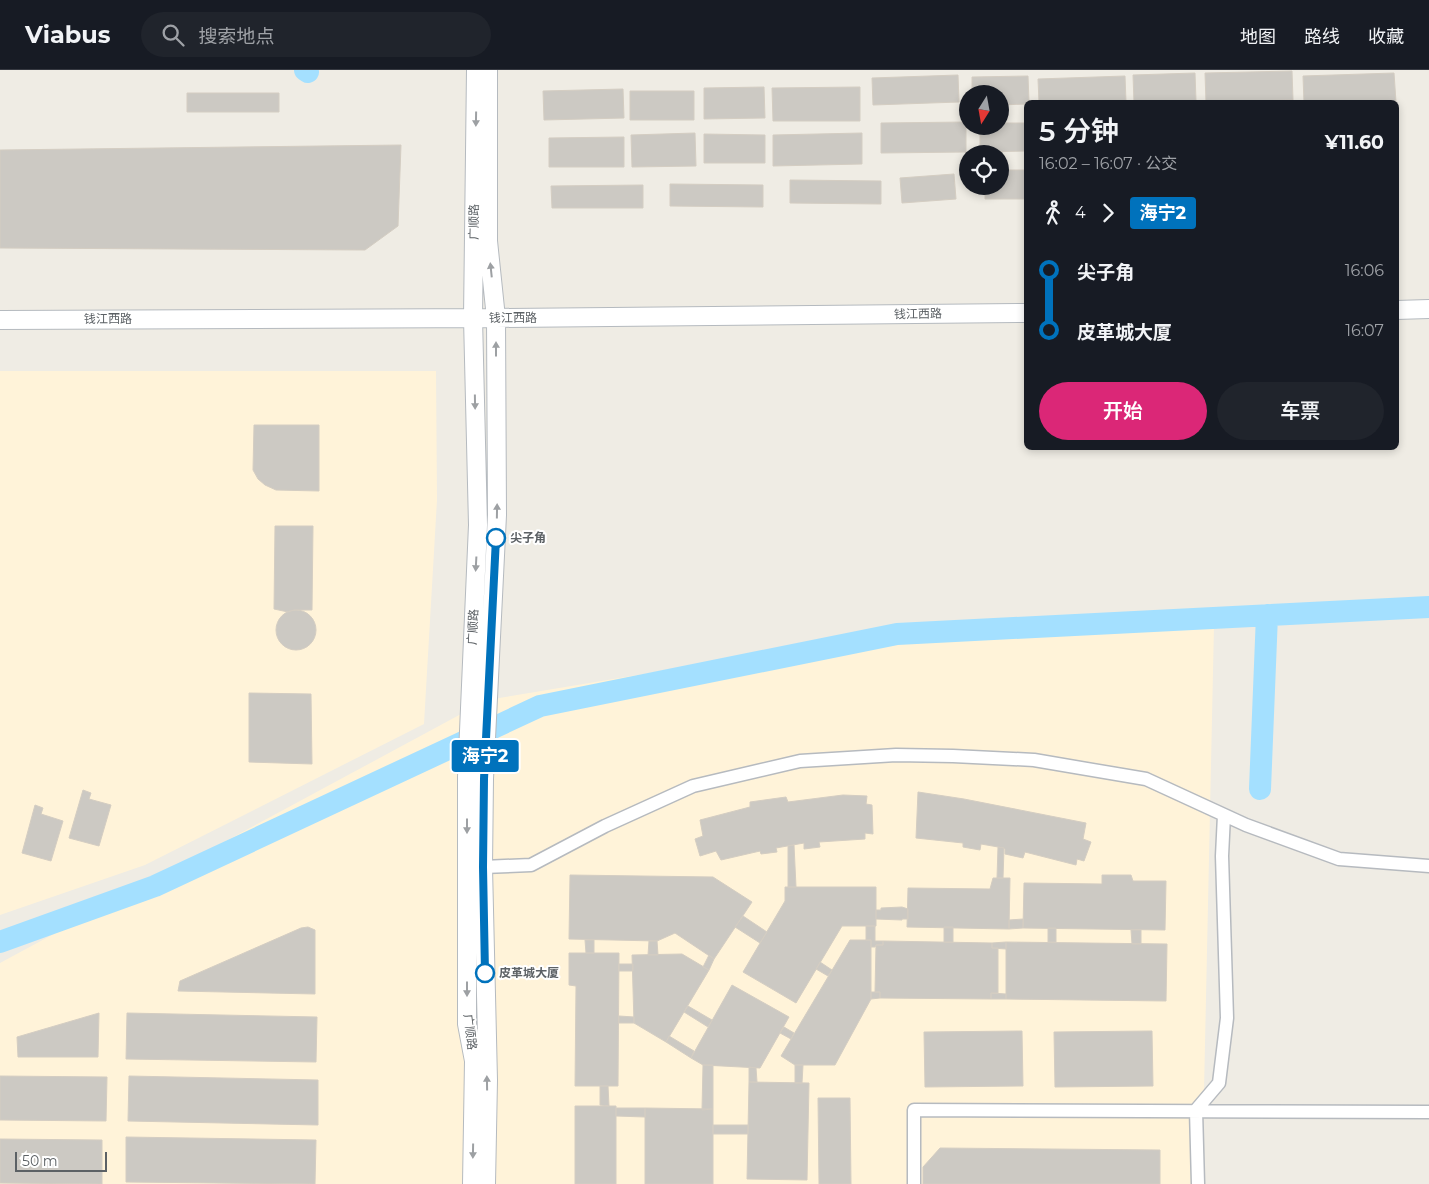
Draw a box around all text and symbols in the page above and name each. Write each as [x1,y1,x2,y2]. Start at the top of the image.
search box [141,12,491,57]
text: Viabus [25,20,111,49]
icon: search [159,21,187,49]
text: 搜索地点 [199,25,275,48]
text: 地图 [1240,26,1276,48]
text: 路线 [1304,26,1340,48]
text: 收藏 [1368,26,1404,48]
north arrow [959,85,1009,135]
map controls [959,85,1009,195]
one-way arrow [472,111,480,127]
text: 5 分钟 [1039,114,1119,148]
text: ¥11.60 [1325,131,1384,154]
button: locate [959,145,1009,195]
text: 16:02 – 16:07 · 公交 [1039,154,1177,173]
icon: walk [1039,199,1067,227]
icon: forward [1094,199,1122,227]
text: 海宁2 [1140,202,1186,224]
text: 4 [1075,203,1086,222]
street label: 广顺路 [466,204,481,240]
text: 尖子角 [1077,261,1134,284]
text: 16:06 [1345,261,1384,280]
one-way arrow [487,262,495,278]
street label: 钱江西路 [894,306,942,321]
street label: 钱江西路 [489,310,537,325]
street label: 钱江西路 [84,311,132,326]
text: 皮革城大厦 [1077,321,1172,344]
text: 16:07 [1345,321,1384,340]
one-way arrow [492,341,500,357]
button: 开始 [1039,382,1207,440]
button: 车票 [1217,382,1384,440]
one-way arrow [471,394,479,410]
one-way arrow [493,503,501,519]
marker: 尖子角 [486,528,506,548]
place label: 尖子角 [510,530,546,545]
one-way arrow [472,556,480,572]
street label: 广顺路 [464,609,481,645]
line badge: 海宁2 [456,740,514,772]
text: 海宁2 [462,745,508,767]
one-way arrow [463,818,471,834]
marker: 皮革城大厦 [475,963,495,983]
place label: 皮革城大厦 [499,965,559,980]
one-way arrow [463,981,471,997]
street label: 广顺路 [461,1013,480,1051]
one-way arrow [483,1075,491,1091]
one-way arrow [469,1143,477,1159]
scale bar [15,1149,108,1172]
text: 50 m [22,1152,58,1170]

